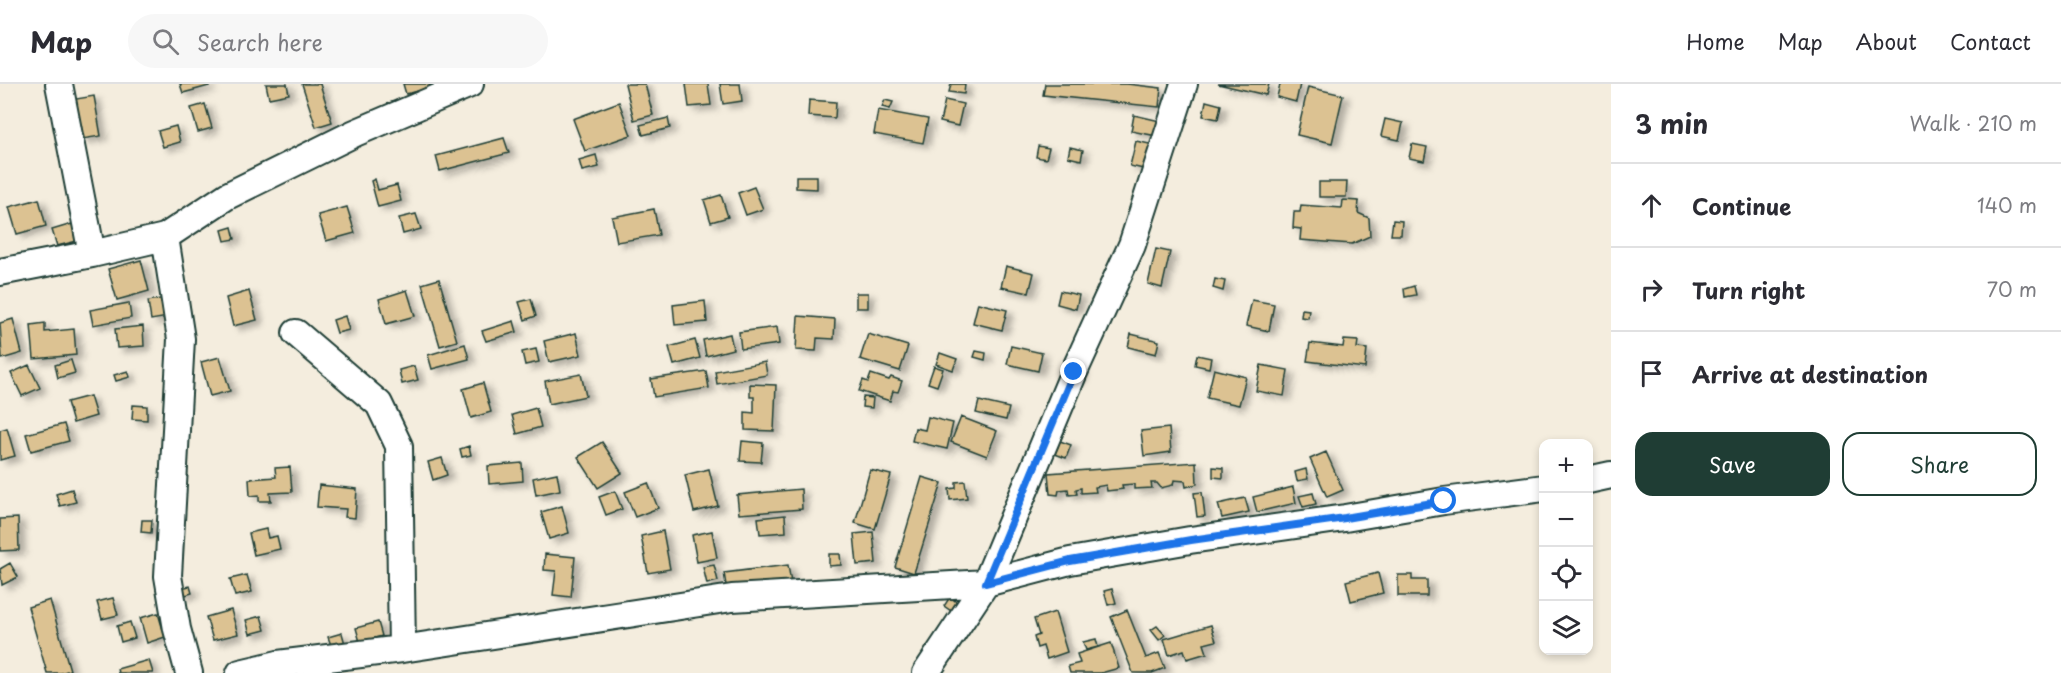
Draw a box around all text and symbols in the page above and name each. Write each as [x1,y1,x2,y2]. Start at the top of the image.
search box [128,14,548,68]
text: Map [30,20,92,63]
icon: search [149,25,182,58]
text: Search here [197,25,323,58]
text: Home [1686,25,1745,57]
text: Map [1778,25,1823,57]
text: About [1856,25,1917,57]
text: Contact [1950,25,2031,57]
text: 3 min [1635,104,1708,143]
text: Walk · 210 m [1910,108,2037,138]
icon: ahead [1635,189,1668,222]
text: Continue [1692,189,1791,222]
text: 140 m [1977,190,2037,220]
icon: right [1635,273,1668,306]
text: Turn right [1692,273,1805,306]
text: 70 m [1987,274,2037,304]
icon: arrive [1635,357,1668,390]
text: Arrive at destination [1692,357,1928,390]
route end [1060,358,1086,384]
button: Save [1635,432,1830,496]
button: Share [1842,432,2037,496]
map controls [1539,439,1593,655]
button: + [1539,439,1593,493]
route start [1430,487,1456,513]
button: − [1539,493,1593,547]
button: locate [1539,547,1593,601]
button: layers [1539,601,1593,655]

